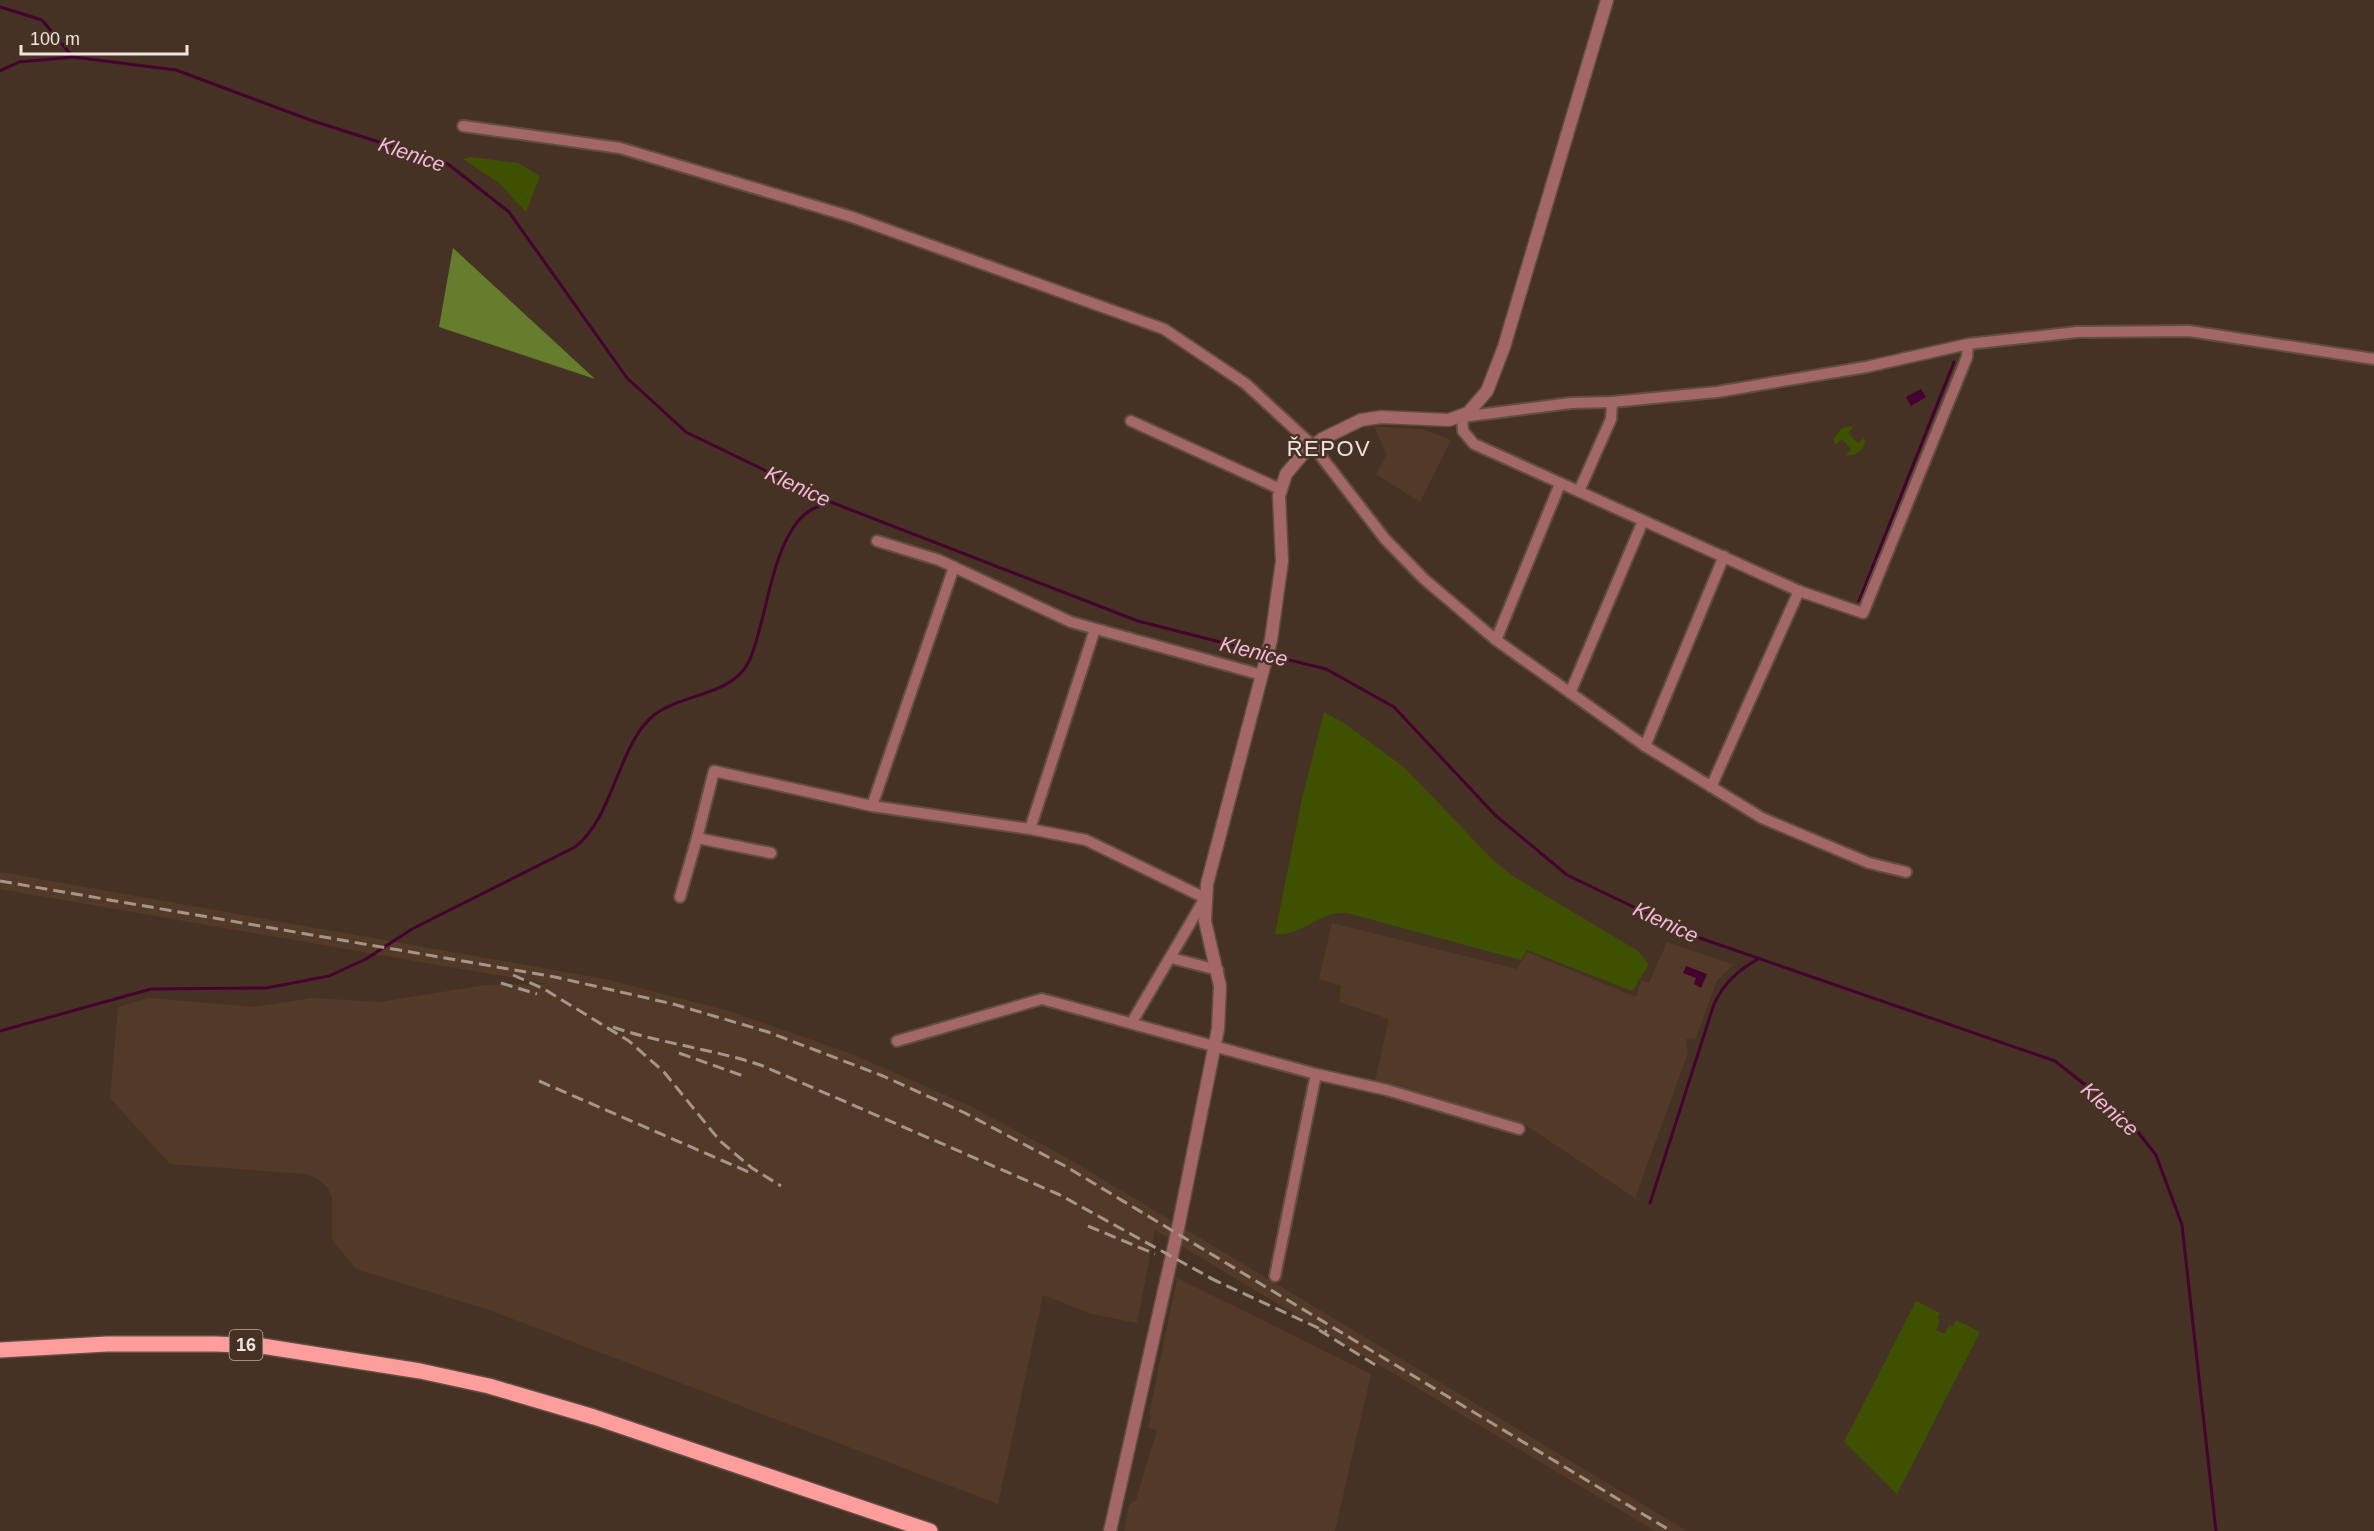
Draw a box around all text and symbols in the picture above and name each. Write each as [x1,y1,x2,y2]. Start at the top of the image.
scale bar [21,18,188,56]
text: 100 m [30,29,80,49]
water label: Klenice [376,132,448,176]
district label: ŘEPOV [1287,436,1371,461]
water label: Klenice [762,461,834,511]
water label: Klenice [1218,632,1290,670]
water label: Klenice [1630,897,1702,947]
water label: Klenice [2077,1077,2143,1141]
road number: 16 [230,1330,262,1360]

